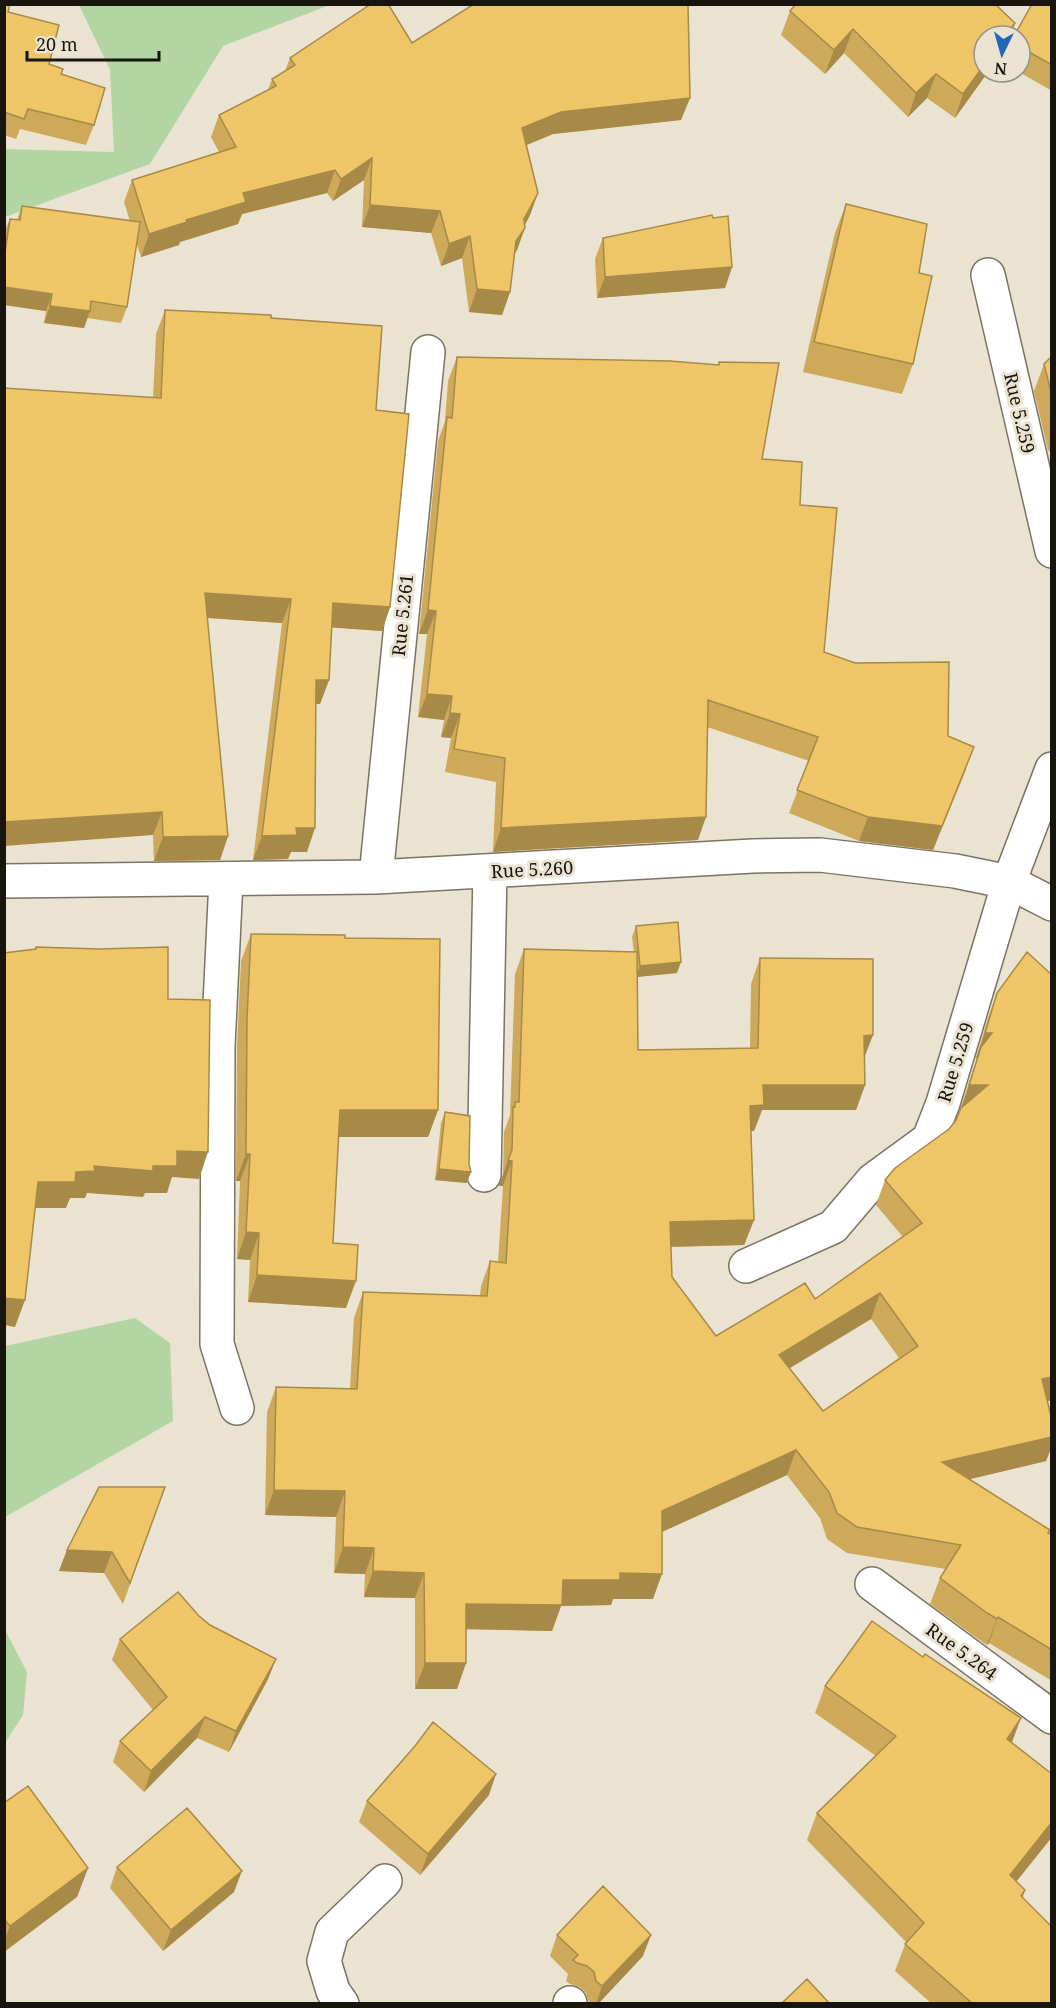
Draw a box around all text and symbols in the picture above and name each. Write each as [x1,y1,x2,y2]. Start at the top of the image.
scale bar [27,24,159,62]
north arrow [972,24,1032,84]
text: 20 m [36,32,78,56]
text: N [993,57,1008,80]
street label: Rue 5.259 [999,370,1041,456]
street label: Rue 5.261 [386,573,418,657]
street label: Rue 5.260 [490,855,574,883]
street label: Rue 5.259 [931,1019,979,1105]
street label: Rue 5.264 [922,1617,1002,1685]

